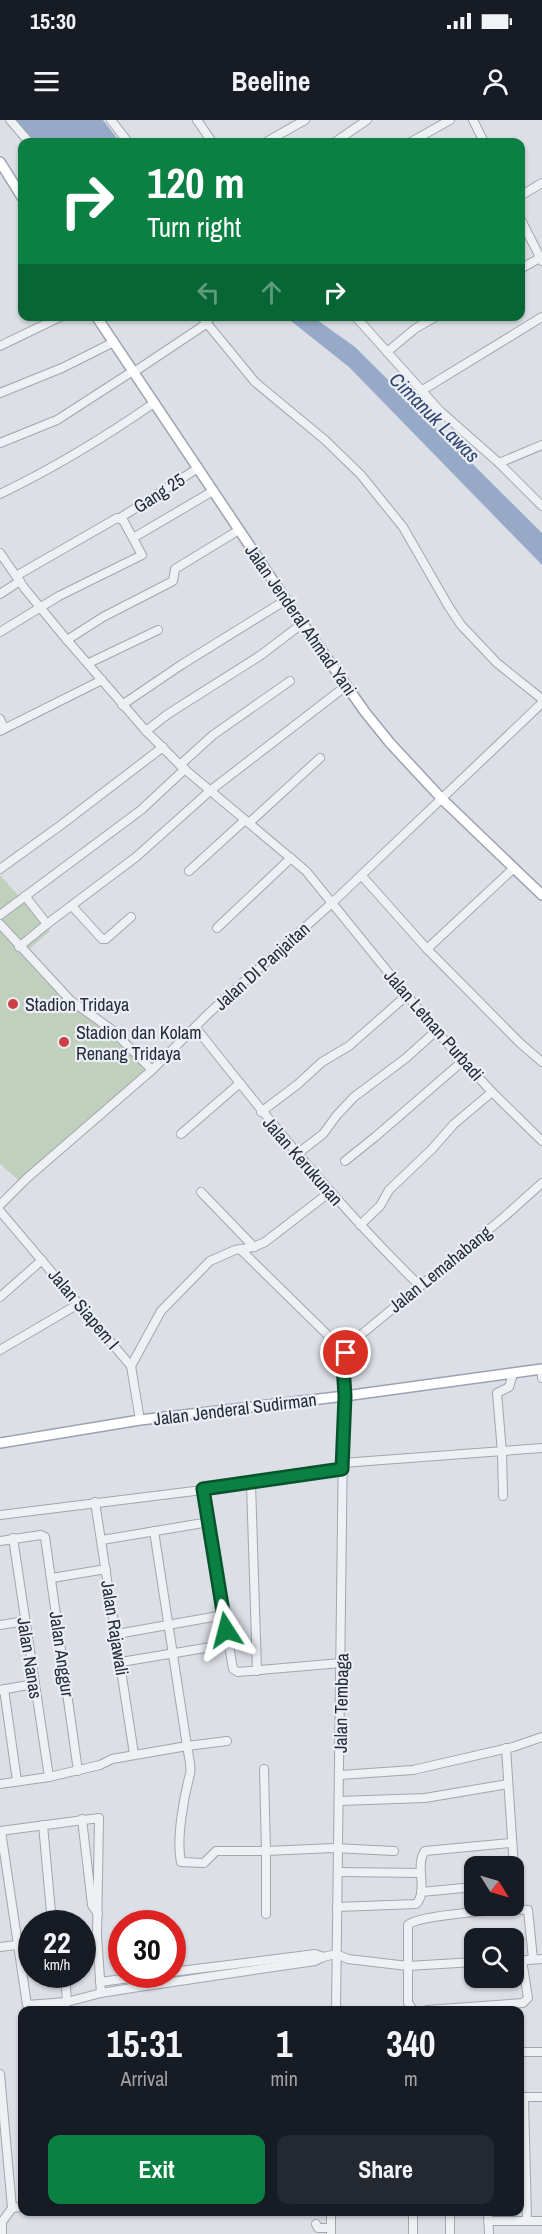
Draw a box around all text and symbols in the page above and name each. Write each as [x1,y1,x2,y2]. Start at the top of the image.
text: 15:30 [30,6,76,36]
text: Beeline [232,63,310,99]
icon: menu [30,65,63,98]
icon: person [479,65,512,98]
text: 120 m [147,155,245,211]
icon: right [48,162,126,240]
text: Turn right [147,209,241,245]
icon: left [192,276,225,309]
icon: ahead [255,276,288,309]
icon: right [318,276,351,309]
water label: Cimanuk Lawas [384,366,486,468]
street label: Gang 25 [128,467,190,519]
street label: Jalan Jenderal Ahmad Yani [239,539,363,701]
street label: Jalan DI Panjaitan [209,916,315,1016]
street label: Jalan Letnan Purbadi [379,964,489,1086]
place label: Stadion Tridaya [25,992,129,1017]
marker: Stadion Tridaya [6,997,20,1011]
place label: Stadion dan Kolam Renang Tridaya [76,1020,202,1066]
marker: Stadion dan Kolam Renang Tridaya [57,1035,71,1049]
street label: Jalan Kerukunan [257,1111,349,1211]
street label: Jalan Lemahabang [383,1219,497,1318]
street label: Jalan Siapem I [43,1263,125,1355]
pin [320,1327,371,1378]
icon: arrive [329,1336,362,1369]
street label: Jalan Jenderal Sudirman [152,1387,318,1431]
street label: Jalan Rajawali [95,1579,135,1677]
position arrow [194,1598,258,1662]
street label: Jalan Anggur [44,1610,80,1698]
street label: Jalan Nanas [11,1616,49,1700]
street label: Jalan Tembaga [328,1653,354,1753]
north arrow [464,1856,524,1916]
map controls [464,1856,524,1988]
speed limit sign: 30 [108,1910,186,1988]
text: 22 [43,1922,71,1962]
button: search [464,1928,524,1988]
text: km/h [44,1954,70,1975]
text: 15:31 [106,2020,182,2068]
text: 1 [276,2020,292,2068]
text: 340 [386,2020,436,2068]
text: Arrival [121,2065,168,2092]
text: min [270,2065,298,2092]
text: m [404,2065,418,2092]
button: Exit [48,2135,265,2204]
button: Share [277,2135,494,2204]

